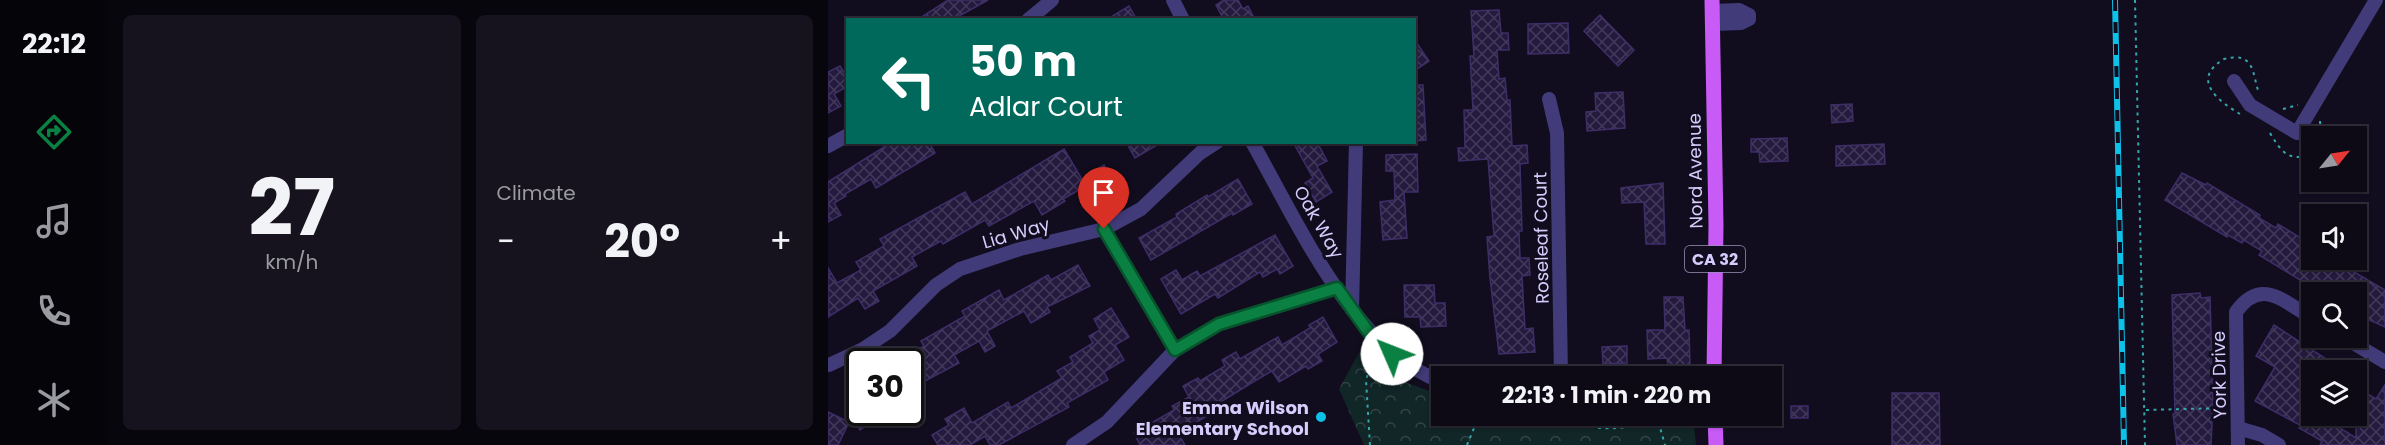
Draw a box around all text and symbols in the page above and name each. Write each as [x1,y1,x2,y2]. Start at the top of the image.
text: 22:12 [22,25,86,62]
text: 50 m [969,32,1077,91]
icon: left [870,42,948,120]
text: Adlar Court [969,88,1123,125]
icon: directions [33,111,75,153]
street label: Nord Avenue [1681,113,1709,229]
north arrow [2301,126,2367,192]
map controls [2301,126,2367,426]
text: 27 [249,153,335,262]
pin [1078,167,1129,229]
street label: Roseleaf Court [1527,172,1555,304]
icon: arrive [1087,176,1120,209]
text: Climate [497,179,576,207]
street label: Oak Way [1288,181,1350,263]
icon: music [33,200,75,242]
button: sound [2301,204,2367,270]
text: 20° [604,210,680,273]
street label: Lia Way [979,211,1053,255]
text: − [497,218,515,265]
text: + [769,218,792,265]
road number: CA 32 [1685,246,1745,272]
text: km/h [265,248,318,276]
button: search [2301,282,2367,348]
icon: phone [33,290,75,332]
position arrow [1360,322,1424,386]
street label: York Drive [2206,331,2232,419]
speed limit sign: 30 [846,348,924,426]
button: layers [2301,360,2367,426]
icon: climate [33,379,75,421]
text: 22:13 · 1 min · 220 m [1502,380,1711,411]
place label: Emma Wilson Elementary School [1136,395,1309,441]
marker: Emma Wilson Elementary School [1314,410,1328,424]

